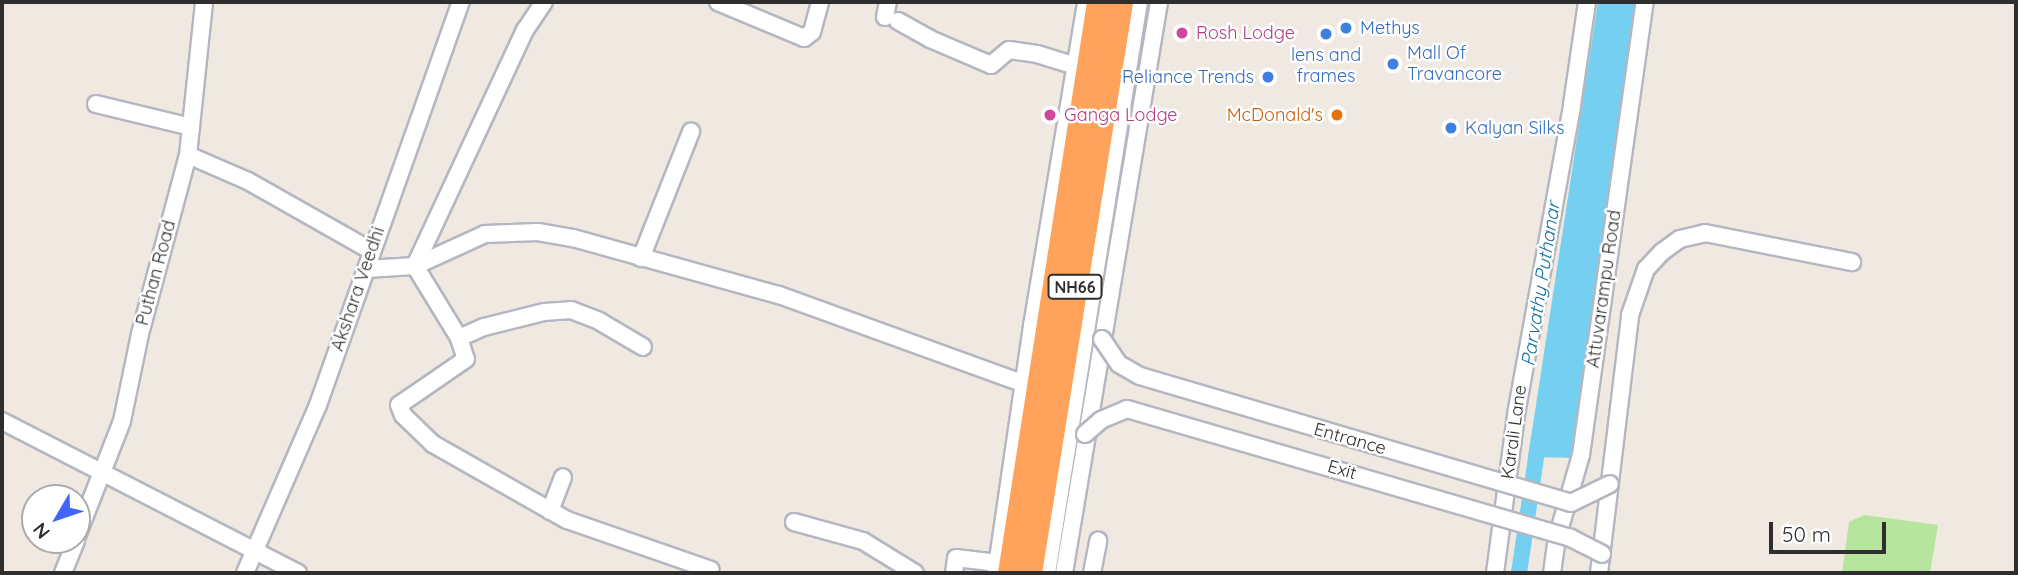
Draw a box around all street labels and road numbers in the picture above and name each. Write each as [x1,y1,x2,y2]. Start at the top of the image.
street label: Attuvarampu Road [1582,209,1626,369]
street label: Puthan Road [132,218,180,328]
street label: Akshara Veedhi [327,224,389,354]
road number: NH66 [1047,274,1103,300]
street label: Karali Lane [1497,384,1531,480]
street label: Entrance [1311,418,1389,460]
street label: Exit [1325,456,1359,484]

